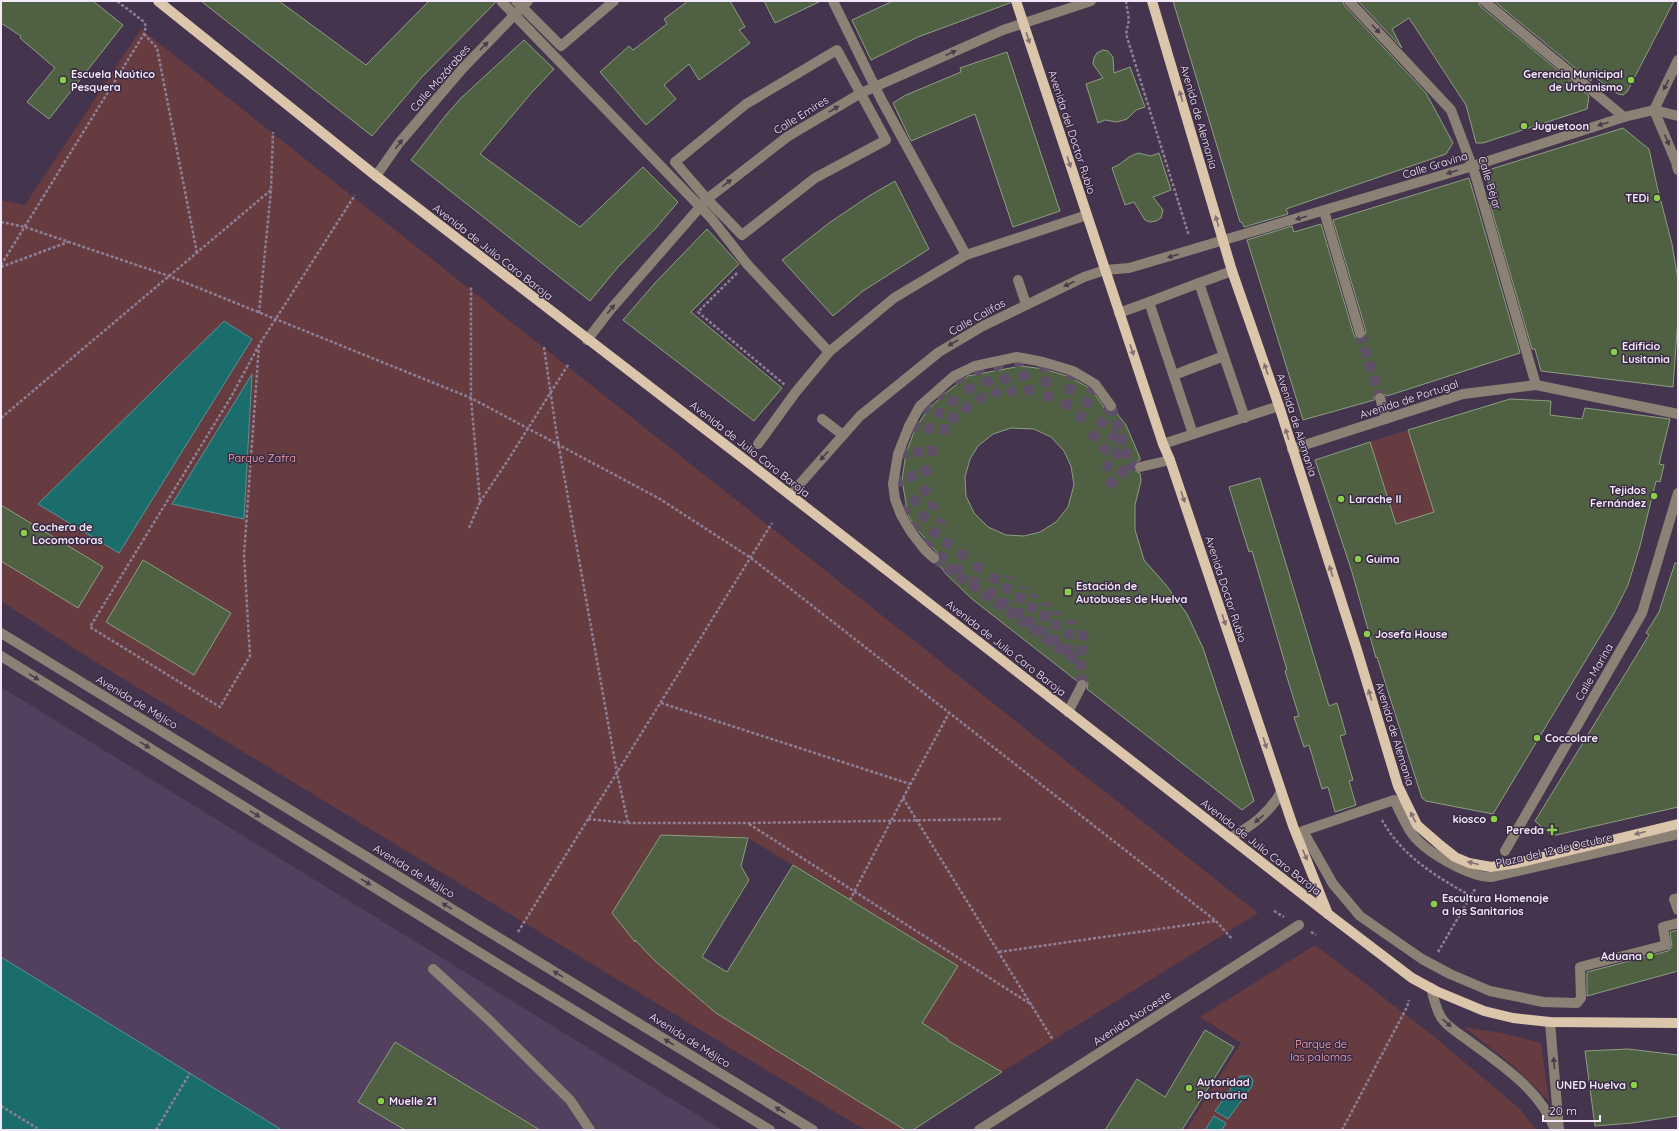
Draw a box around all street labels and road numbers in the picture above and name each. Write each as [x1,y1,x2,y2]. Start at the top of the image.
street label: Calle Mozárabes [407,42,473,114]
street label: Avenida de Alemania [1177,63,1221,171]
street label: Avenida del Doctor Rubio [1045,68,1099,196]
street label: Calle Emires [771,93,831,137]
street label: Calle Gravina [1401,148,1469,182]
street label: Calle Béjar [1475,155,1505,212]
street label: Avenida de Julio Caro Baroja [430,201,556,303]
street label: Calle Califas [946,296,1008,338]
street label: Avenida de Alemania [1274,372,1320,478]
street label: Avenida de Portugal [1358,376,1460,422]
street label: Avenida de Julio Caro Baroja [687,398,813,500]
street label: Avenida Doctor Rubio [1202,534,1250,644]
street label: Avenida de Julio Caro Baroja [943,597,1069,699]
street label: Calle Marina [1572,641,1616,703]
street label: Avenida de Méjico [94,672,181,732]
street label: Avenida de Alemania [1373,681,1417,787]
street label: Avenida de Julio Caro Baroja [1198,796,1324,898]
street label: Plaza del 12 de Octubre [1494,830,1614,870]
street label: Avenida de Méjico [371,841,458,901]
street label: Avenida Noroeste [1090,988,1174,1048]
street label: Avenida de Méjico [647,1010,733,1071]

